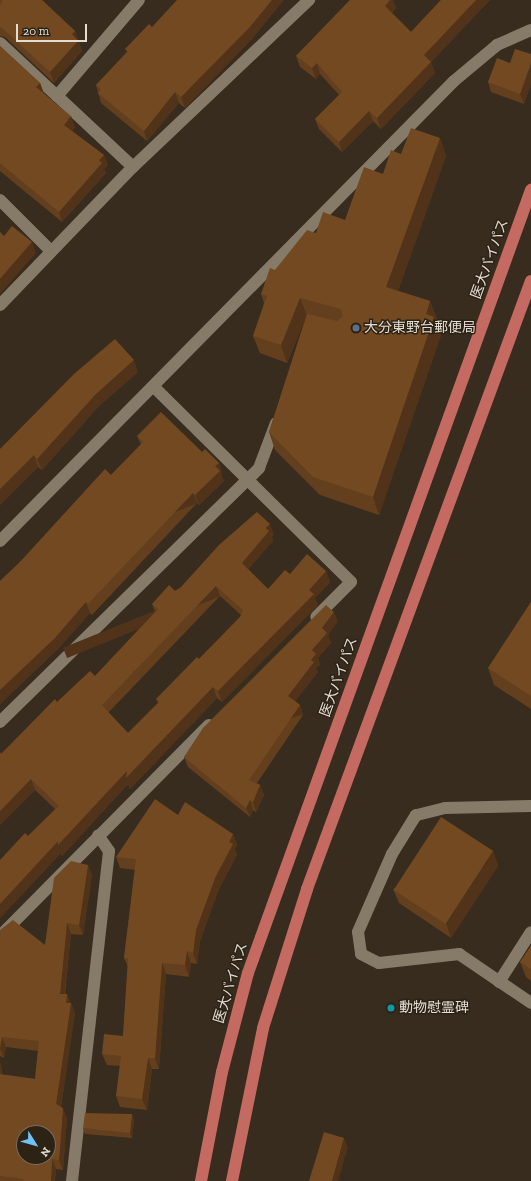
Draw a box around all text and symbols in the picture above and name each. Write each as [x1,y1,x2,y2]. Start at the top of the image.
scale bar [18,16,89,42]
text: 20 m [23,24,49,38]
street label: 医大バイパス [468,217,512,301]
place label: 大分東野台郵便局 [364,320,476,336]
marker: 大分東野台郵便局 [351,323,361,333]
street label: 医大バイパス [317,635,361,719]
street label: 医大バイパス [211,940,251,1026]
place label: 動物慰霊碑 [399,1000,469,1016]
marker: 動物慰霊碑 [386,1003,396,1013]
north arrow [16,1125,56,1165]
text: N [37,1145,53,1159]

